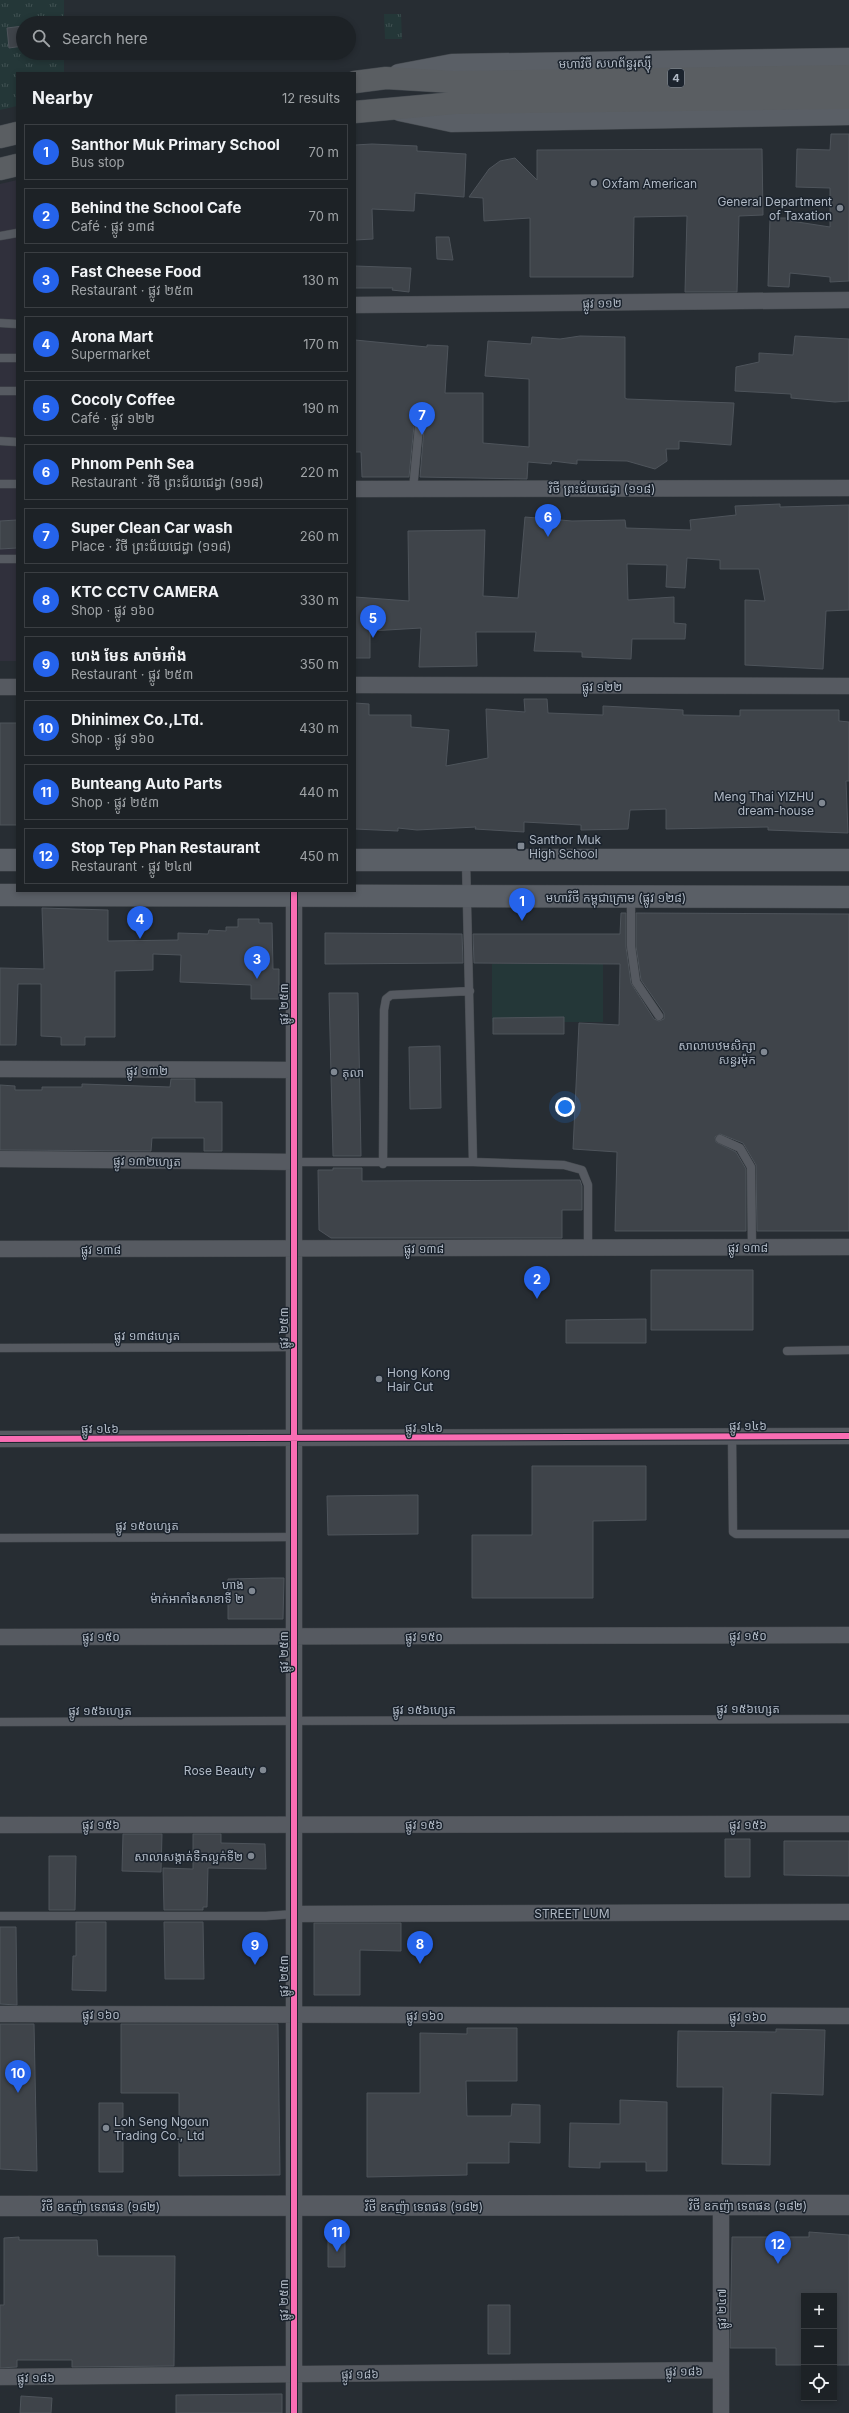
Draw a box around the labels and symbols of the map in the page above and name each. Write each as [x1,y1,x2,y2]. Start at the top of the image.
street label: មហាវិថី សហព័ន្ធរុស្ស៊ី [558,55,652,74]
road number: 4 [668,69,684,87]
place label: Oxfam American [602,176,697,191]
marker: Oxfam American [589,178,599,188]
place label: General Department of Taxation [717,194,832,223]
marker: General Department of Taxation [835,203,845,213]
street label: ផ្លូវ ១១២ [582,295,622,314]
pin: 7 [409,402,435,435]
street label: វិថី ព្រះជ័យជេដ្ធា (១១៨) [548,481,655,496]
pin: 6 [535,504,561,537]
pin: 5 [360,605,386,638]
street label: ផ្លូវ ១២២ [582,679,622,697]
place label: Meng Thai YIZHU dream-house [714,789,814,818]
marker: Meng Thai YIZHU dream-house [817,798,827,808]
place label: Santhor Muk High School [529,832,602,861]
marker: Santhor Muk High School [516,841,526,851]
pin: 1 [509,888,535,921]
street label: មហាវិថី កម្ពុជាក្រោម (ផ្លូវ ១២៨) [546,890,686,908]
pin: 4 [127,906,153,939]
pin: 3 [244,946,270,979]
street label: ផ្លូវ ២៥៣ [276,983,294,1025]
place label: សាលាបឋមសិក្សា សន្ធរម៉ុក [678,1038,756,1067]
marker: សាលាបឋមសិក្សា សន្ធរម៉ុក [759,1047,769,1057]
street label: ផ្លូវ ១៣២ [126,1063,168,1081]
place label: តុលា [342,1065,364,1080]
marker: តុលា [329,1067,339,1077]
your location [555,1097,575,1117]
street label: ផ្លូវ ១៣២ហ្សេត [113,1153,181,1173]
street label: ផ្លូវ ១៣៨ [728,1240,768,1258]
street label: ផ្លូវ ១៣៨ [404,1241,444,1259]
street label: ផ្លូវ ១៣៨ [81,1242,121,1260]
pin: 2 [524,1266,550,1299]
street label: ផ្លូវ ២៥៣ [276,1307,294,1349]
street label: ផ្លូវ ១៣៨ហ្សេត [114,1328,180,1346]
place label: Hong Kong Hair Cut [387,1365,450,1394]
marker: Hong Kong Hair Cut [374,1374,384,1384]
street label: ផ្លូវ ១៤៦ [729,1418,767,1436]
street label: ផ្លូវ ១៤៦ [405,1420,443,1438]
street label: ផ្លូវ ១៤៦ [81,1421,119,1439]
street label: ផ្លូវ ១៥០ហ្សេត [115,1518,179,1536]
place label: ហាង ម៉ាក់អាកាំងសាខាទី ២ [150,1577,244,1606]
marker: ហាង ម៉ាក់អាកាំងសាខាទី ២ [247,1586,257,1596]
street label: ផ្លូវ ១៥០ [729,1628,767,1646]
street label: ផ្លូវ ១៥០ [82,1629,120,1647]
street label: ផ្លូវ ១៥០ [405,1629,443,1647]
street label: ផ្លូវ ២៥៣ [276,1631,294,1673]
street label: ផ្លូវ ១៥៦ហ្សេត [716,1701,780,1719]
street label: ផ្លូវ ១៥៦ហ្សេត [392,1702,456,1720]
street label: ផ្លូវ ១៥៦ហ្សេត [68,1703,132,1721]
place label: Rose Beauty [184,1763,255,1778]
marker: Rose Beauty [258,1765,268,1775]
street label: ផ្លូវ ១៥៦ [82,1817,120,1835]
street label: ផ្លូវ ១៥៦ [405,1817,443,1835]
street label: ផ្លូវ ១៥៦ [729,1817,767,1835]
place label: សាលាសង្កាត់ទឹកល្អក់ទី២ [134,1849,243,1864]
marker: សាលាសង្កាត់ទឹកល្អក់ទី២ [246,1851,256,1861]
street label: STREET LUM [534,1906,610,1921]
pin: 8 [407,1931,433,1964]
pin: 9 [242,1932,268,1965]
street label: ផ្លូវ ២៥៣ [276,1955,294,1997]
street label: ផ្លូវ ១៦០ [82,2007,120,2025]
street label: ផ្លូវ ១៦០ [406,2008,444,2026]
street label: ផ្លូវ ១៦០ [729,2009,767,2027]
pin: 10 [5,2060,31,2093]
place label: Loh Seng Ngoun Trading Co., Ltd [114,2114,209,2143]
marker: Loh Seng Ngoun Trading Co., Ltd [101,2123,111,2133]
street label: វិថី ឧកញ៉ា ទេពផន (១៨២) [689,2198,807,2213]
street label: វិថី ឧកញ៉ា ទេពផន (១៨២) [42,2199,160,2214]
street label: វិថី ឧកញ៉ា ទេពផន (១៨២) [365,2199,483,2214]
pin: 11 [324,2219,350,2252]
pin: 12 [765,2231,791,2264]
street label: ផ្លូវ ២៥៣ [276,2279,294,2321]
street label: ផ្លូវ ២៤៧ [714,2289,732,2329]
street label: ផ្លូវ ១៨៦ [665,2363,703,2382]
street label: ផ្លូវ ១៨៦ [341,2366,379,2385]
street label: ផ្លូវ ១៨៦ [17,2370,55,2388]

